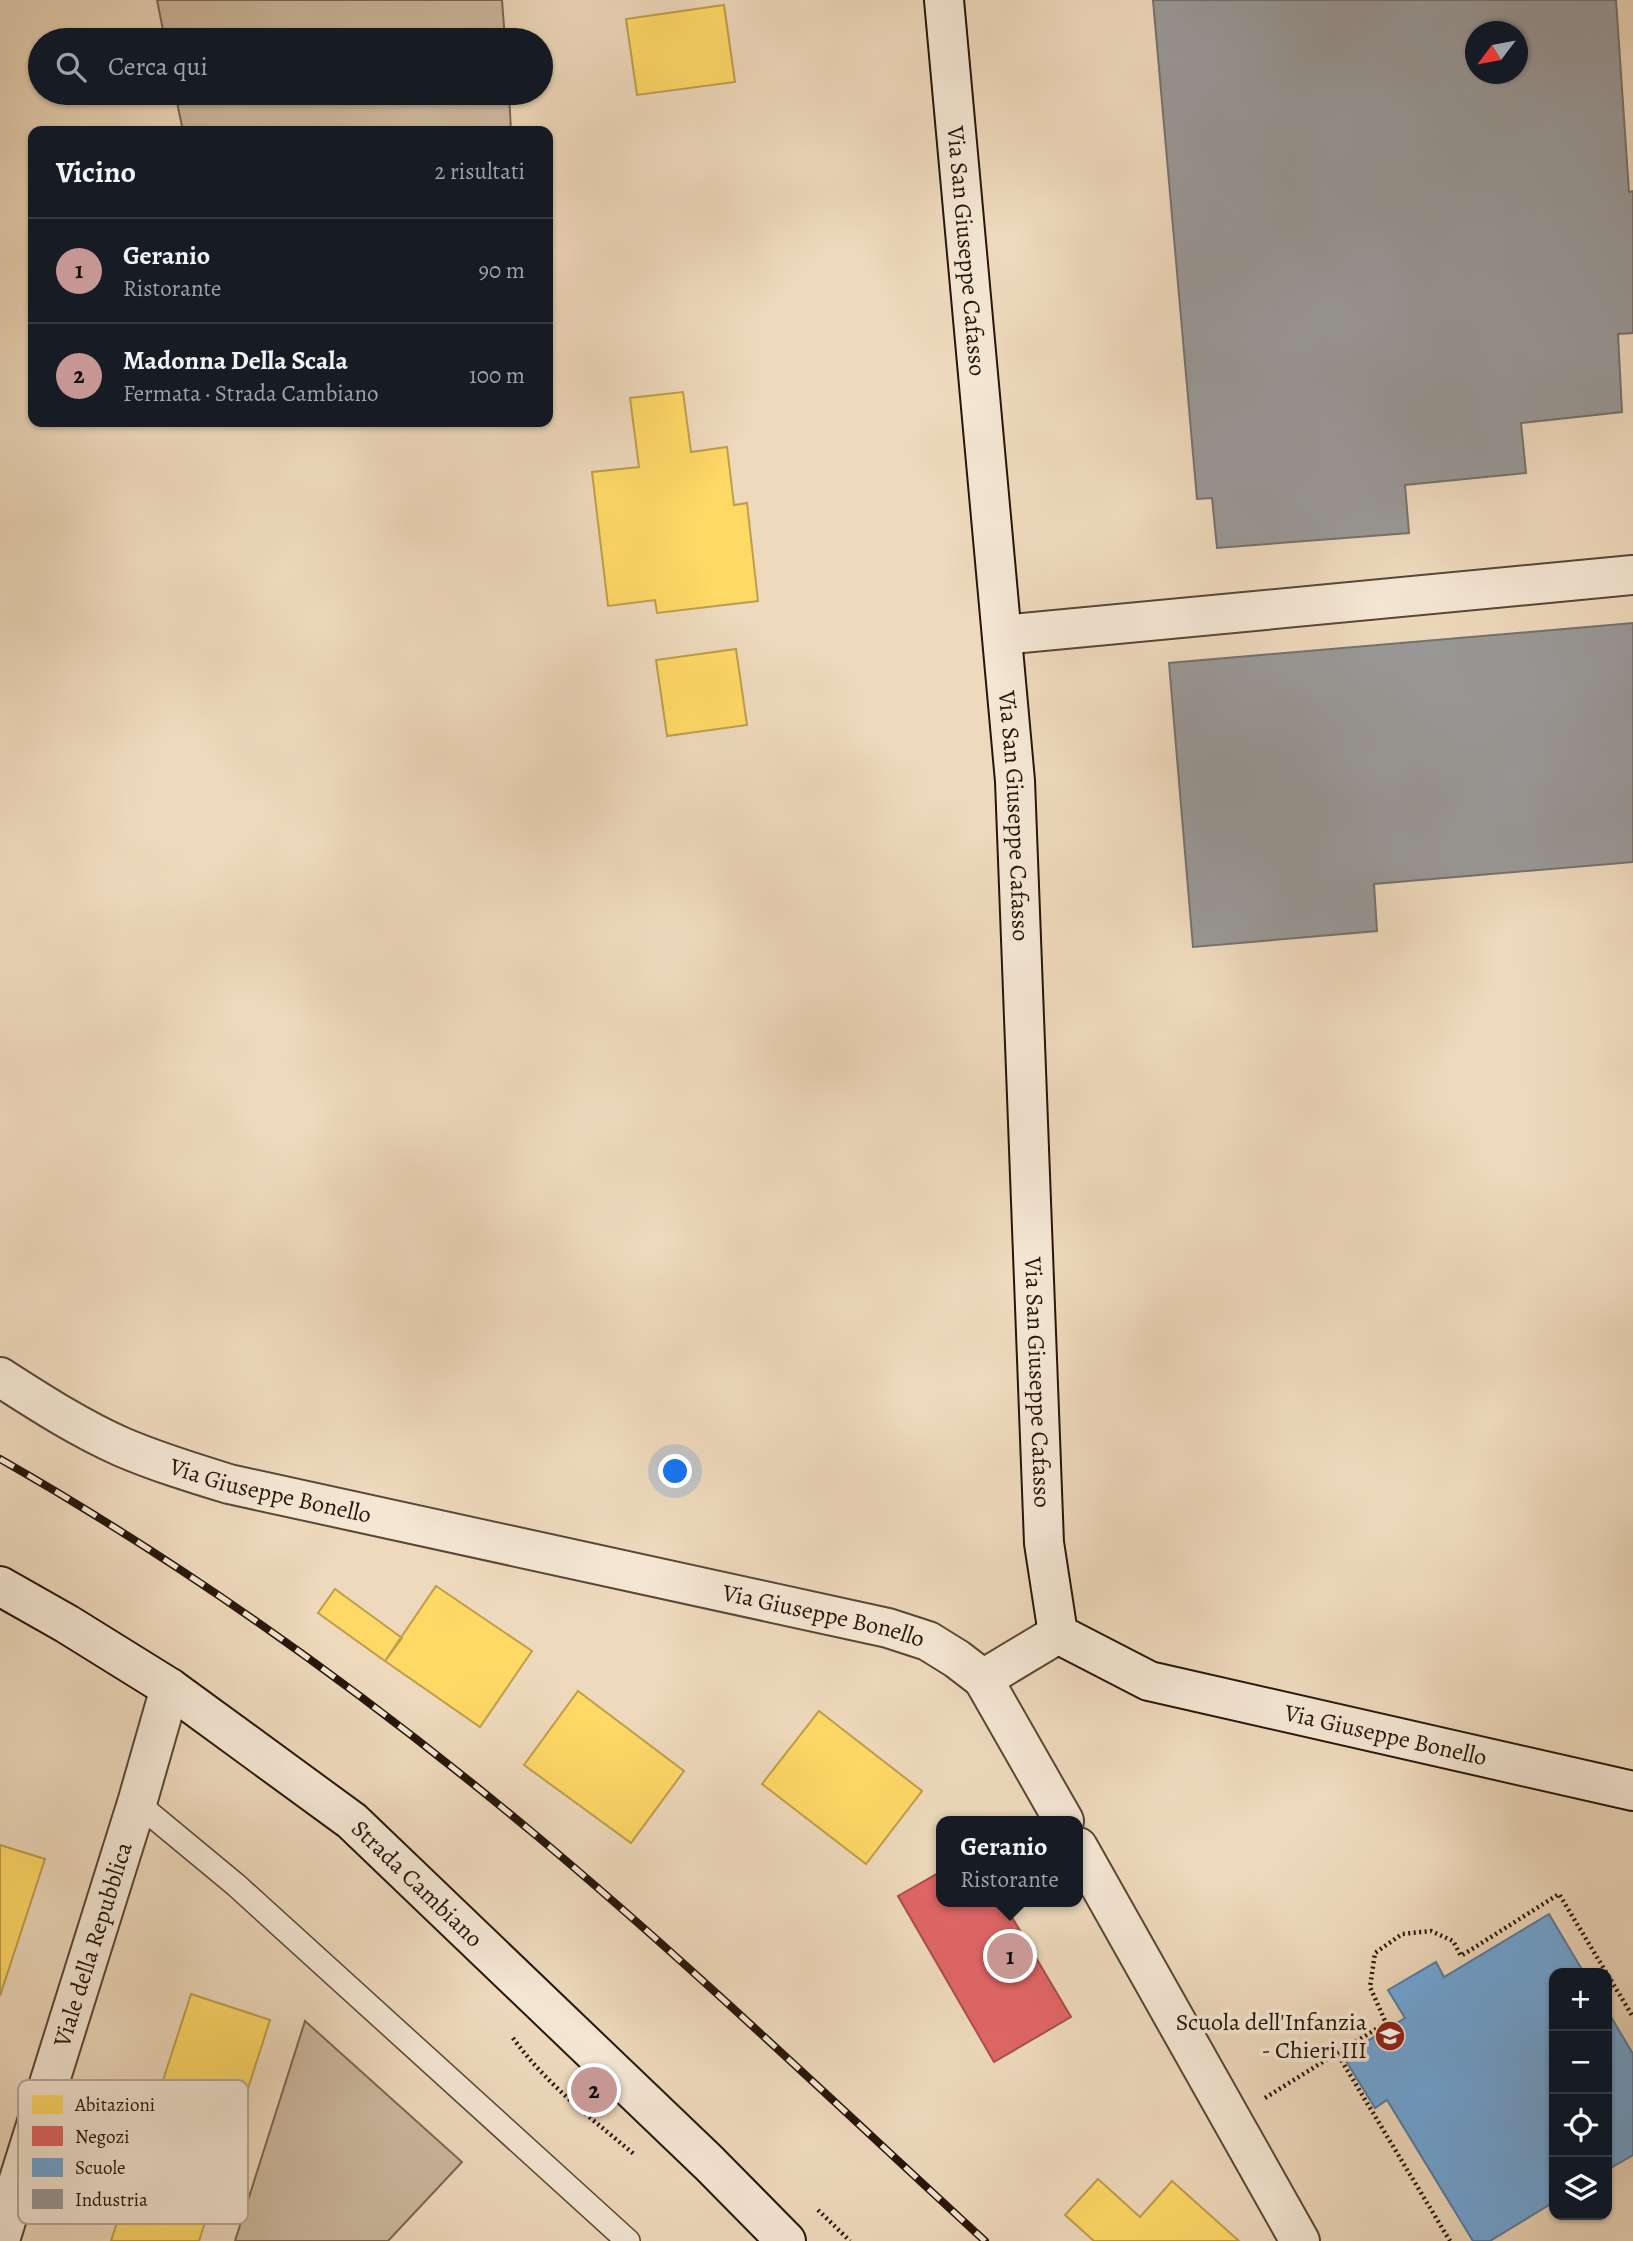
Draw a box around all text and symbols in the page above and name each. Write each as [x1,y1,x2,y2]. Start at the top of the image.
north arrow [1465,21,1528,84]
search box [28,28,553,105]
icon: search [52,48,90,86]
text: Cerca qui [108,49,208,84]
street label: Via San Giuseppe Cafasso [939,124,994,377]
text: Vicino [56,152,136,192]
text: 2 risultati [435,156,525,187]
text: Geranio [123,238,210,273]
text: 1 [75,255,83,286]
text: 90 m [479,255,525,286]
text: Ristorante [123,273,221,304]
text: Madonna Della Scala [123,343,348,378]
text: 2 [73,360,85,391]
text: 100 m [469,360,525,391]
text: Fermata · Strada Cambiano [123,378,379,409]
street label: Via San Giuseppe Cafasso [991,688,1037,942]
street label: Via San Giuseppe Cafasso [1017,1255,1059,1508]
street label: Via Giuseppe Bonello [164,1450,374,1531]
your location [658,1454,692,1488]
street label: Via Giuseppe Bonello [719,1576,929,1655]
street label: Via Giuseppe Bonello [1280,1696,1490,1773]
street label: Strada Cambiano [344,1813,490,1954]
popup [936,1816,1083,1907]
text: Geranio [960,1829,1048,1864]
street label: Viale della Repubblica [45,1837,140,2052]
text: Ristorante [960,1864,1059,1895]
pin: 1 [987,1930,1033,1982]
map controls [1549,1968,1612,2220]
button: + [1549,1968,1612,2031]
place label: Scuola dell'Infanzia - Chieri III [1176,2006,1368,2066]
school or university icon: Scuola dell'Infanzia - Chieri III [1373,2019,1407,2053]
button: − [1549,2031,1612,2094]
pin: 2 [571,2064,617,2116]
legend [18,2080,248,2224]
text: Abitazioni [74,2092,155,2118]
button: locate [1549,2094,1612,2157]
text: Negozi [75,2124,130,2150]
text: Scuole [75,2155,126,2181]
button: layers [1549,2157,1612,2220]
text: Industria [75,2187,148,2213]

